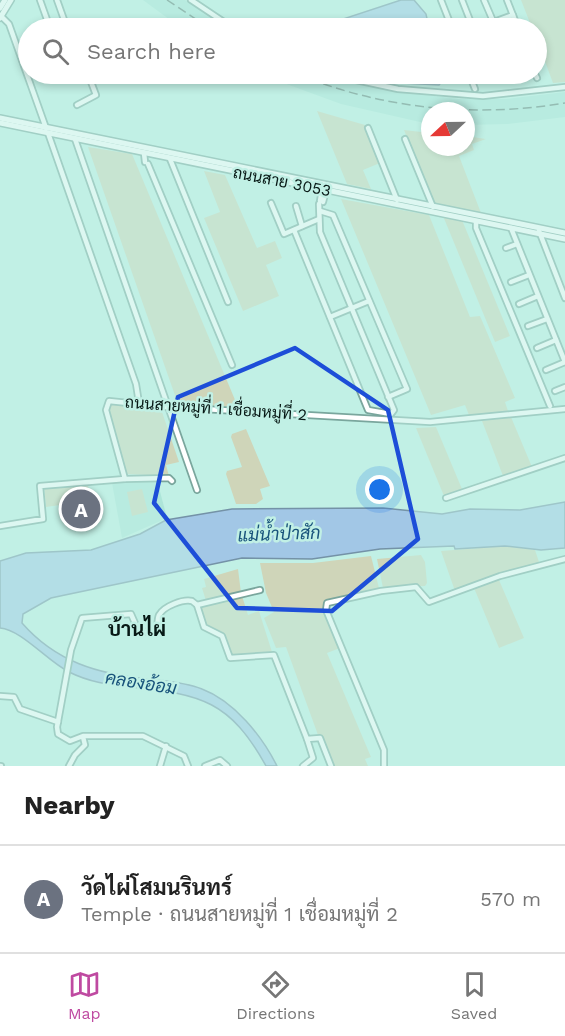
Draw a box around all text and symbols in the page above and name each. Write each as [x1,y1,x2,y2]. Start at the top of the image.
search box [18,18,547,84]
icon: search [39,35,72,68]
text: Search here [87,39,216,64]
north arrow [421,102,475,156]
street label: ถนนสาย 3053 [231,163,332,200]
street label: ถนนสายหมู่ที่ 1 เชื่อมหมู่ที่ 2 [124,388,308,426]
your location [365,475,394,504]
pin: A [62,486,100,532]
water label: แม่น้ำป่าสัก [237,517,321,545]
district label: บ้านไผ่ [108,615,166,641]
water label: คลองอ้อม [104,665,179,699]
text: Nearby [24,790,115,820]
text: วัดไผ่โสมนรินทร์ [81,875,232,900]
text: A [37,887,50,911]
text: 570 m [480,887,541,911]
text: Temple · ถนนสายหมู่ที่ 1 เชื่อมหมู่ที่ 2 [81,902,398,926]
tab: Map [68,968,101,1023]
tab: Directions [236,968,315,1023]
tab: Saved [451,968,497,1023]

